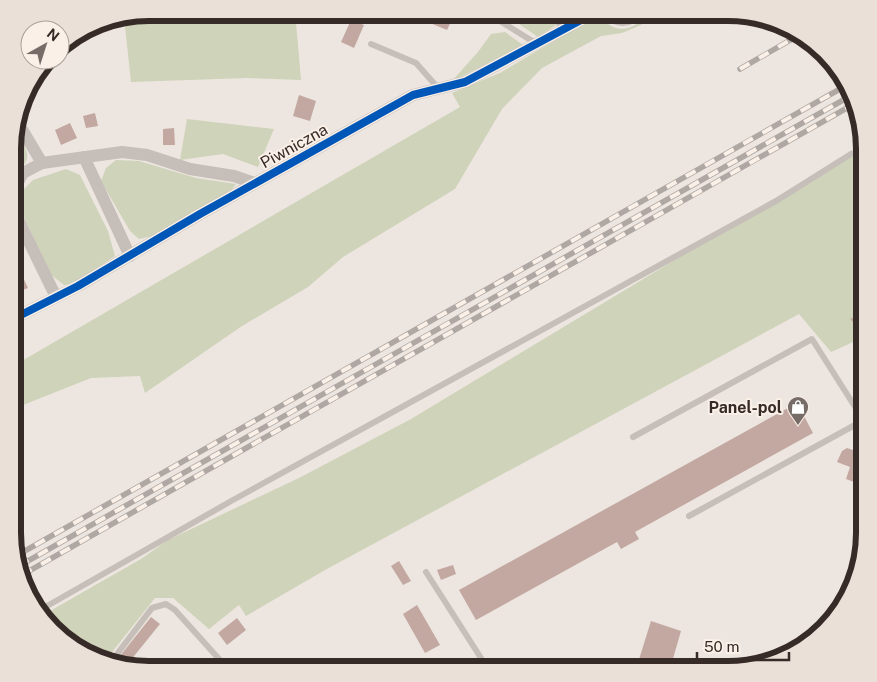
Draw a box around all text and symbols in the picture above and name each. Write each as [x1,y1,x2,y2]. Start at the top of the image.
north arrow [20,20,70,70]
text: N [44,25,62,45]
street label: Piwniczna [257,120,331,172]
shop icon: Panel-pol [786,395,810,426]
place label: Panel-pol [709,398,782,417]
scale bar [697,630,790,662]
text: 50 m [704,638,739,655]

